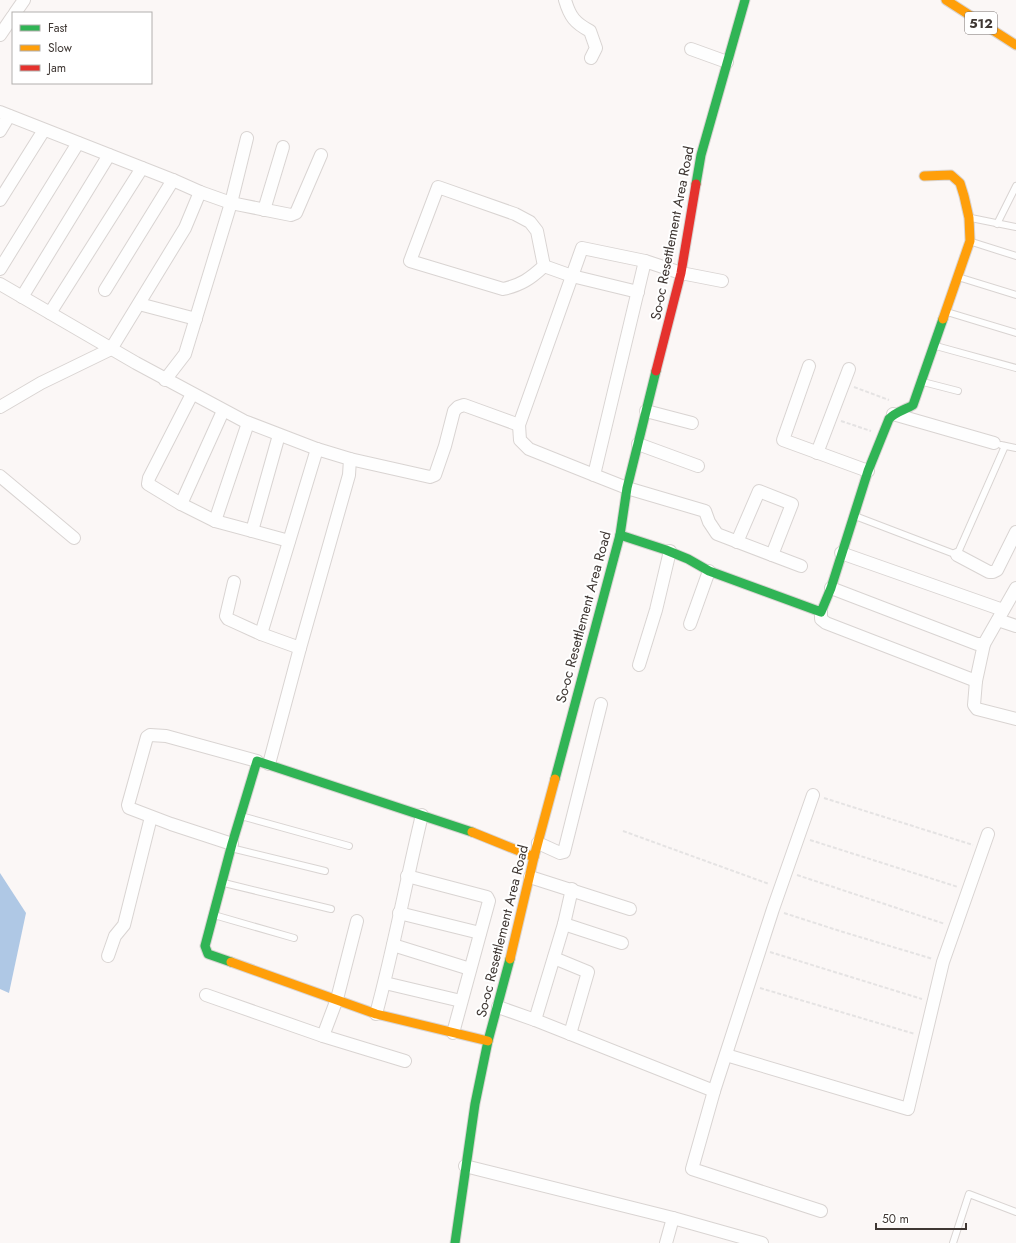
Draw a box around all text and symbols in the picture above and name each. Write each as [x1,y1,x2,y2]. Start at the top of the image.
legend [12,12,152,84]
road number: 512 [965,12,997,34]
text: Fast [48,19,67,37]
text: Slow [48,39,73,57]
text: Jam [46,59,66,77]
street label: So-oc Resettlement Area Road [645,144,699,322]
street label: So-oc Resettlement Area Road [550,529,616,705]
street label: So-oc Resettlement Area Road [471,843,533,1019]
scale bar [876,1205,966,1231]
text: 50 m [882,1210,909,1228]

